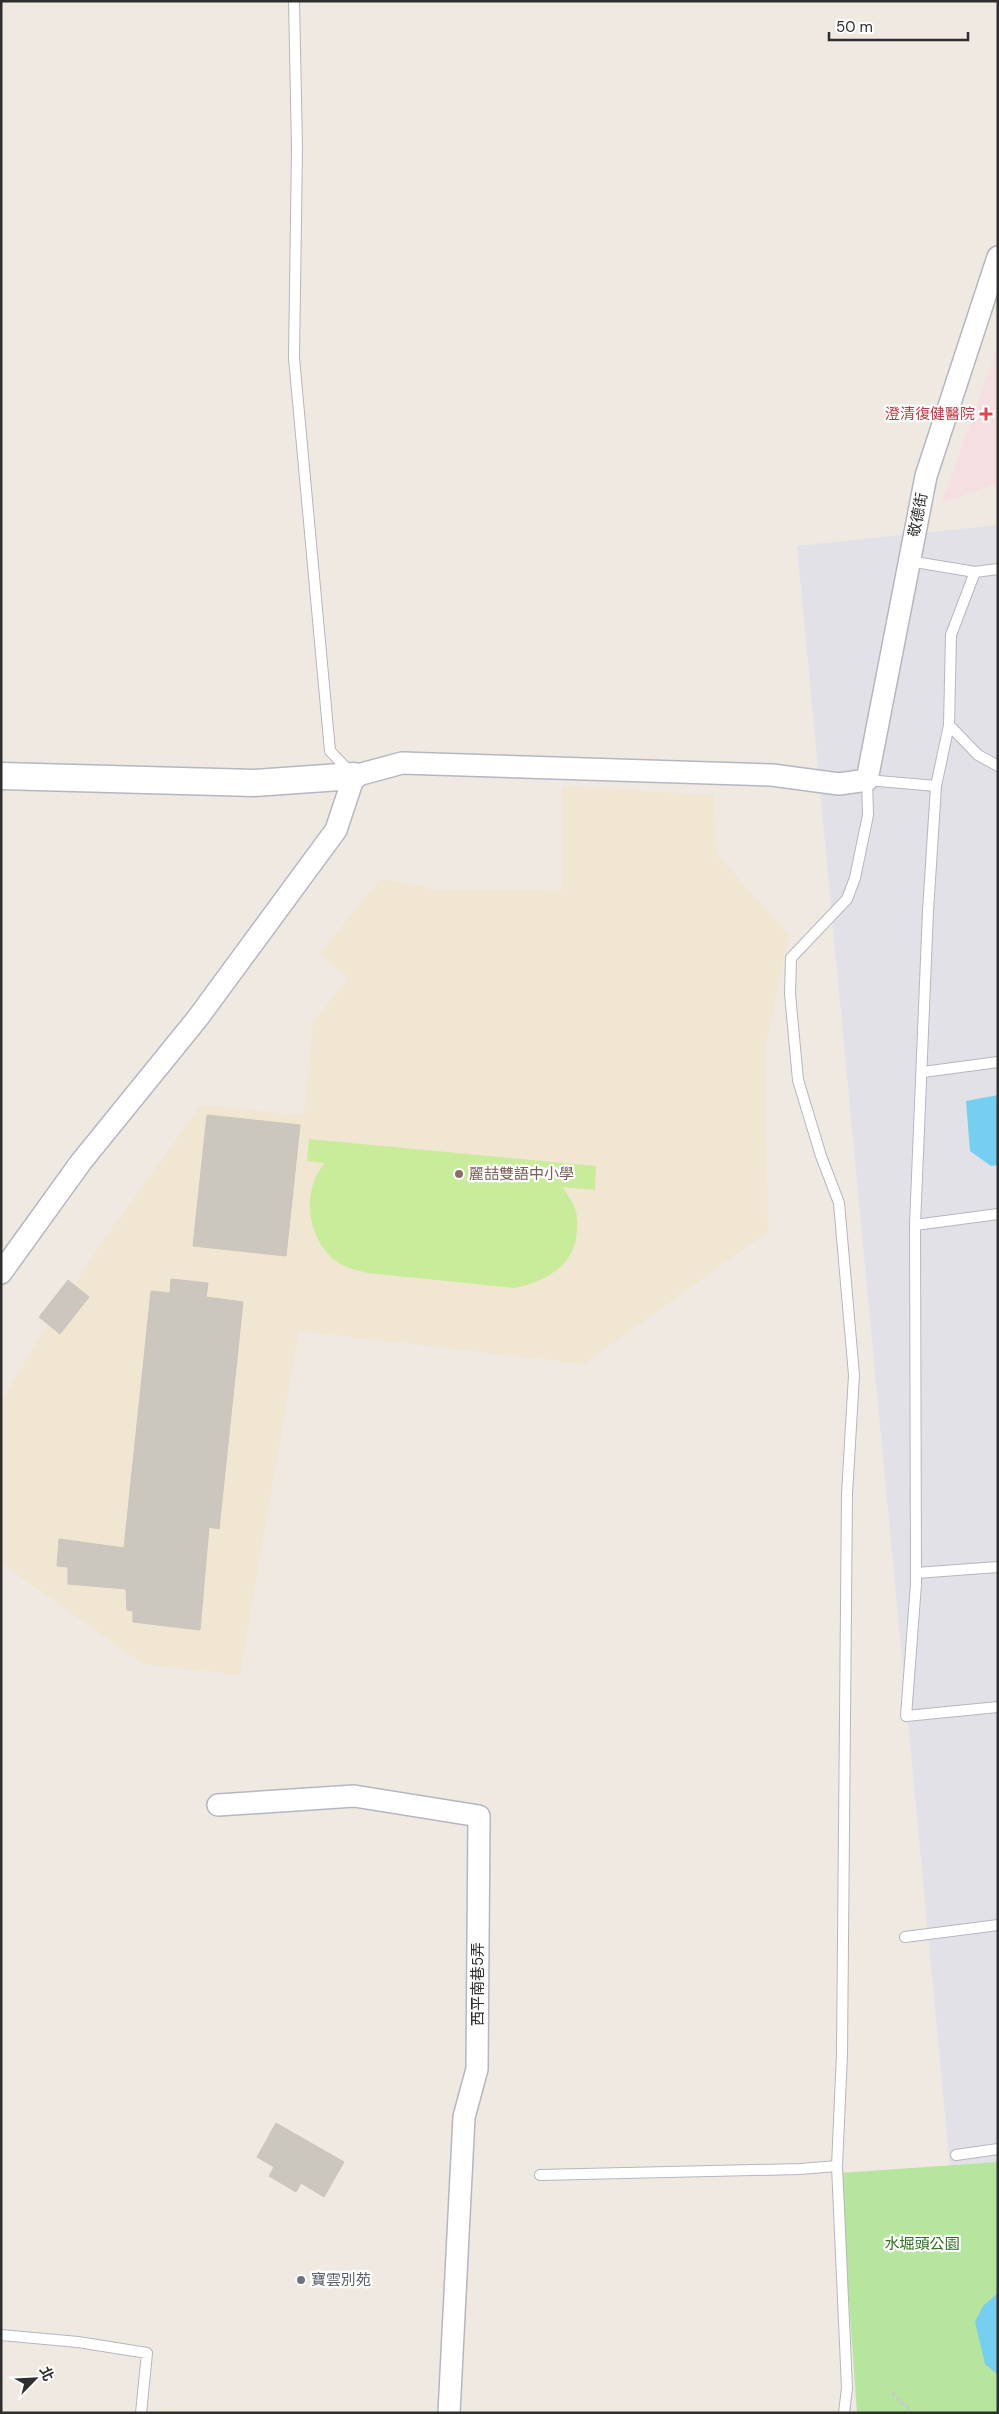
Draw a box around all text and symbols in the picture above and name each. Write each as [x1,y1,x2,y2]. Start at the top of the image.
scale bar [829,10,968,42]
text: 50 m [836,17,873,37]
place label: 澄清復健醫院 [885,404,975,424]
marker: 澄清復健醫院 [979,407,993,421]
street label: 敬德街 [904,491,932,539]
place label: 麗喆雙語中小學 [469,1164,574,1184]
marker: 麗喆雙語中小學 [453,1168,465,1180]
street label: 西平南巷5弄 [468,1942,488,2026]
park label: 水堀頭公園 [884,2234,960,2254]
place label: 寶雲別苑 [311,2270,371,2290]
marker: 寶雲別苑 [295,2274,307,2286]
north arrow [10,2354,60,2404]
text: 北 [36,2364,58,2384]

